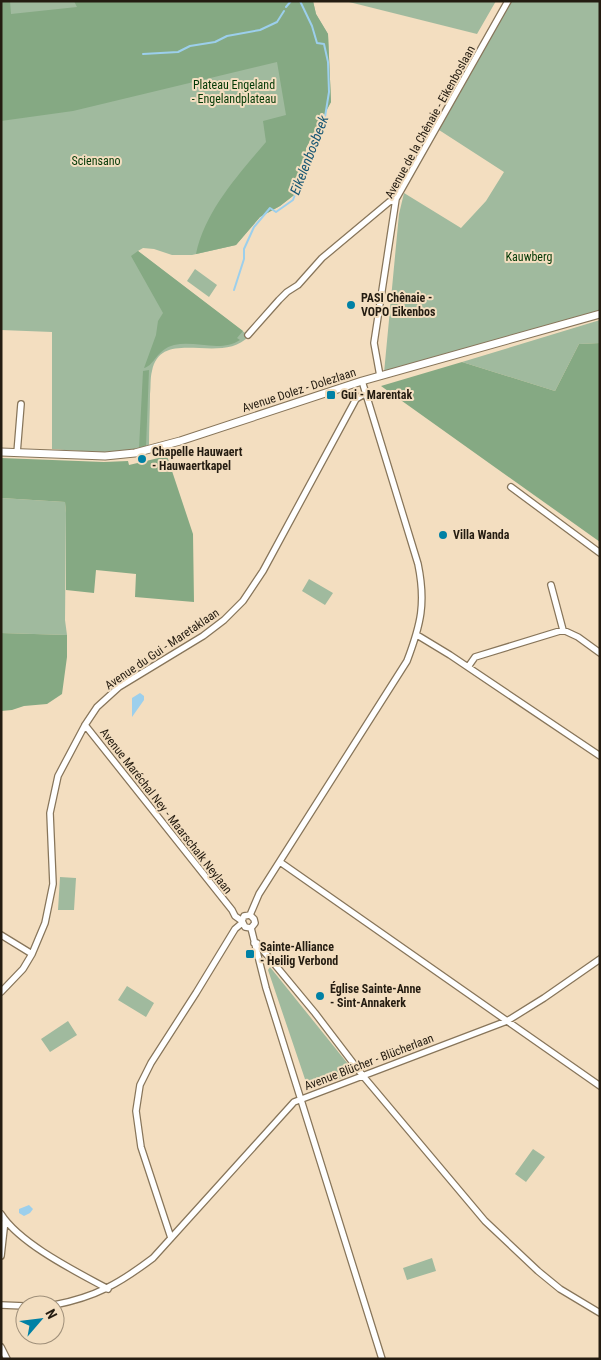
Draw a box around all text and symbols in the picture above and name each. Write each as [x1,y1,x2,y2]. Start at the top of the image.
street label: Avenue de la Chênaie - Eikenboslaan [382,43,478,201]
park label: Plateau Engeland - Engelandplateau [192,78,276,106]
water label: Eikelenbosbeek [287,112,332,197]
park label: Sciensano [71,154,121,168]
park label: Kauwberg [506,250,553,264]
place label: PASI Chênaie - VOPO Eikenbos [361,291,436,319]
marker: PASI Chênaie - VOPO Eikenbos [345,299,357,311]
street label: Avenue Dolez - Dolezlaan [240,365,358,415]
place label: Gui - Marentak [341,388,412,402]
marker: Gui - Marentak [325,389,337,401]
place label: Chapelle Hauwaert - Hauwaertkapel [152,445,243,473]
marker: Chapelle Hauwaert - Hauwaertkapel [136,453,148,465]
place label: Villa Wanda [453,528,510,542]
marker: Villa Wanda [437,529,449,541]
street label: Avenue du Gui - Maretaklaan [102,605,222,692]
street label: Avenue Maréchal Ney - Maarschalk Neylaan [97,725,235,897]
place label: Sainte-Alliance - Heilig Verbond [260,940,338,968]
marker: Sainte-Alliance - Heilig Verbond [244,948,256,960]
place label: Église Sainte-Anne - Sint-Annakerk [330,981,421,1010]
marker: Église Sainte-Anne - Sint-Annakerk [314,990,326,1002]
street label: Avenue Blücher - Blücherlaan [302,1031,436,1093]
north arrow [15,1295,65,1345]
text: N [42,1306,61,1321]

